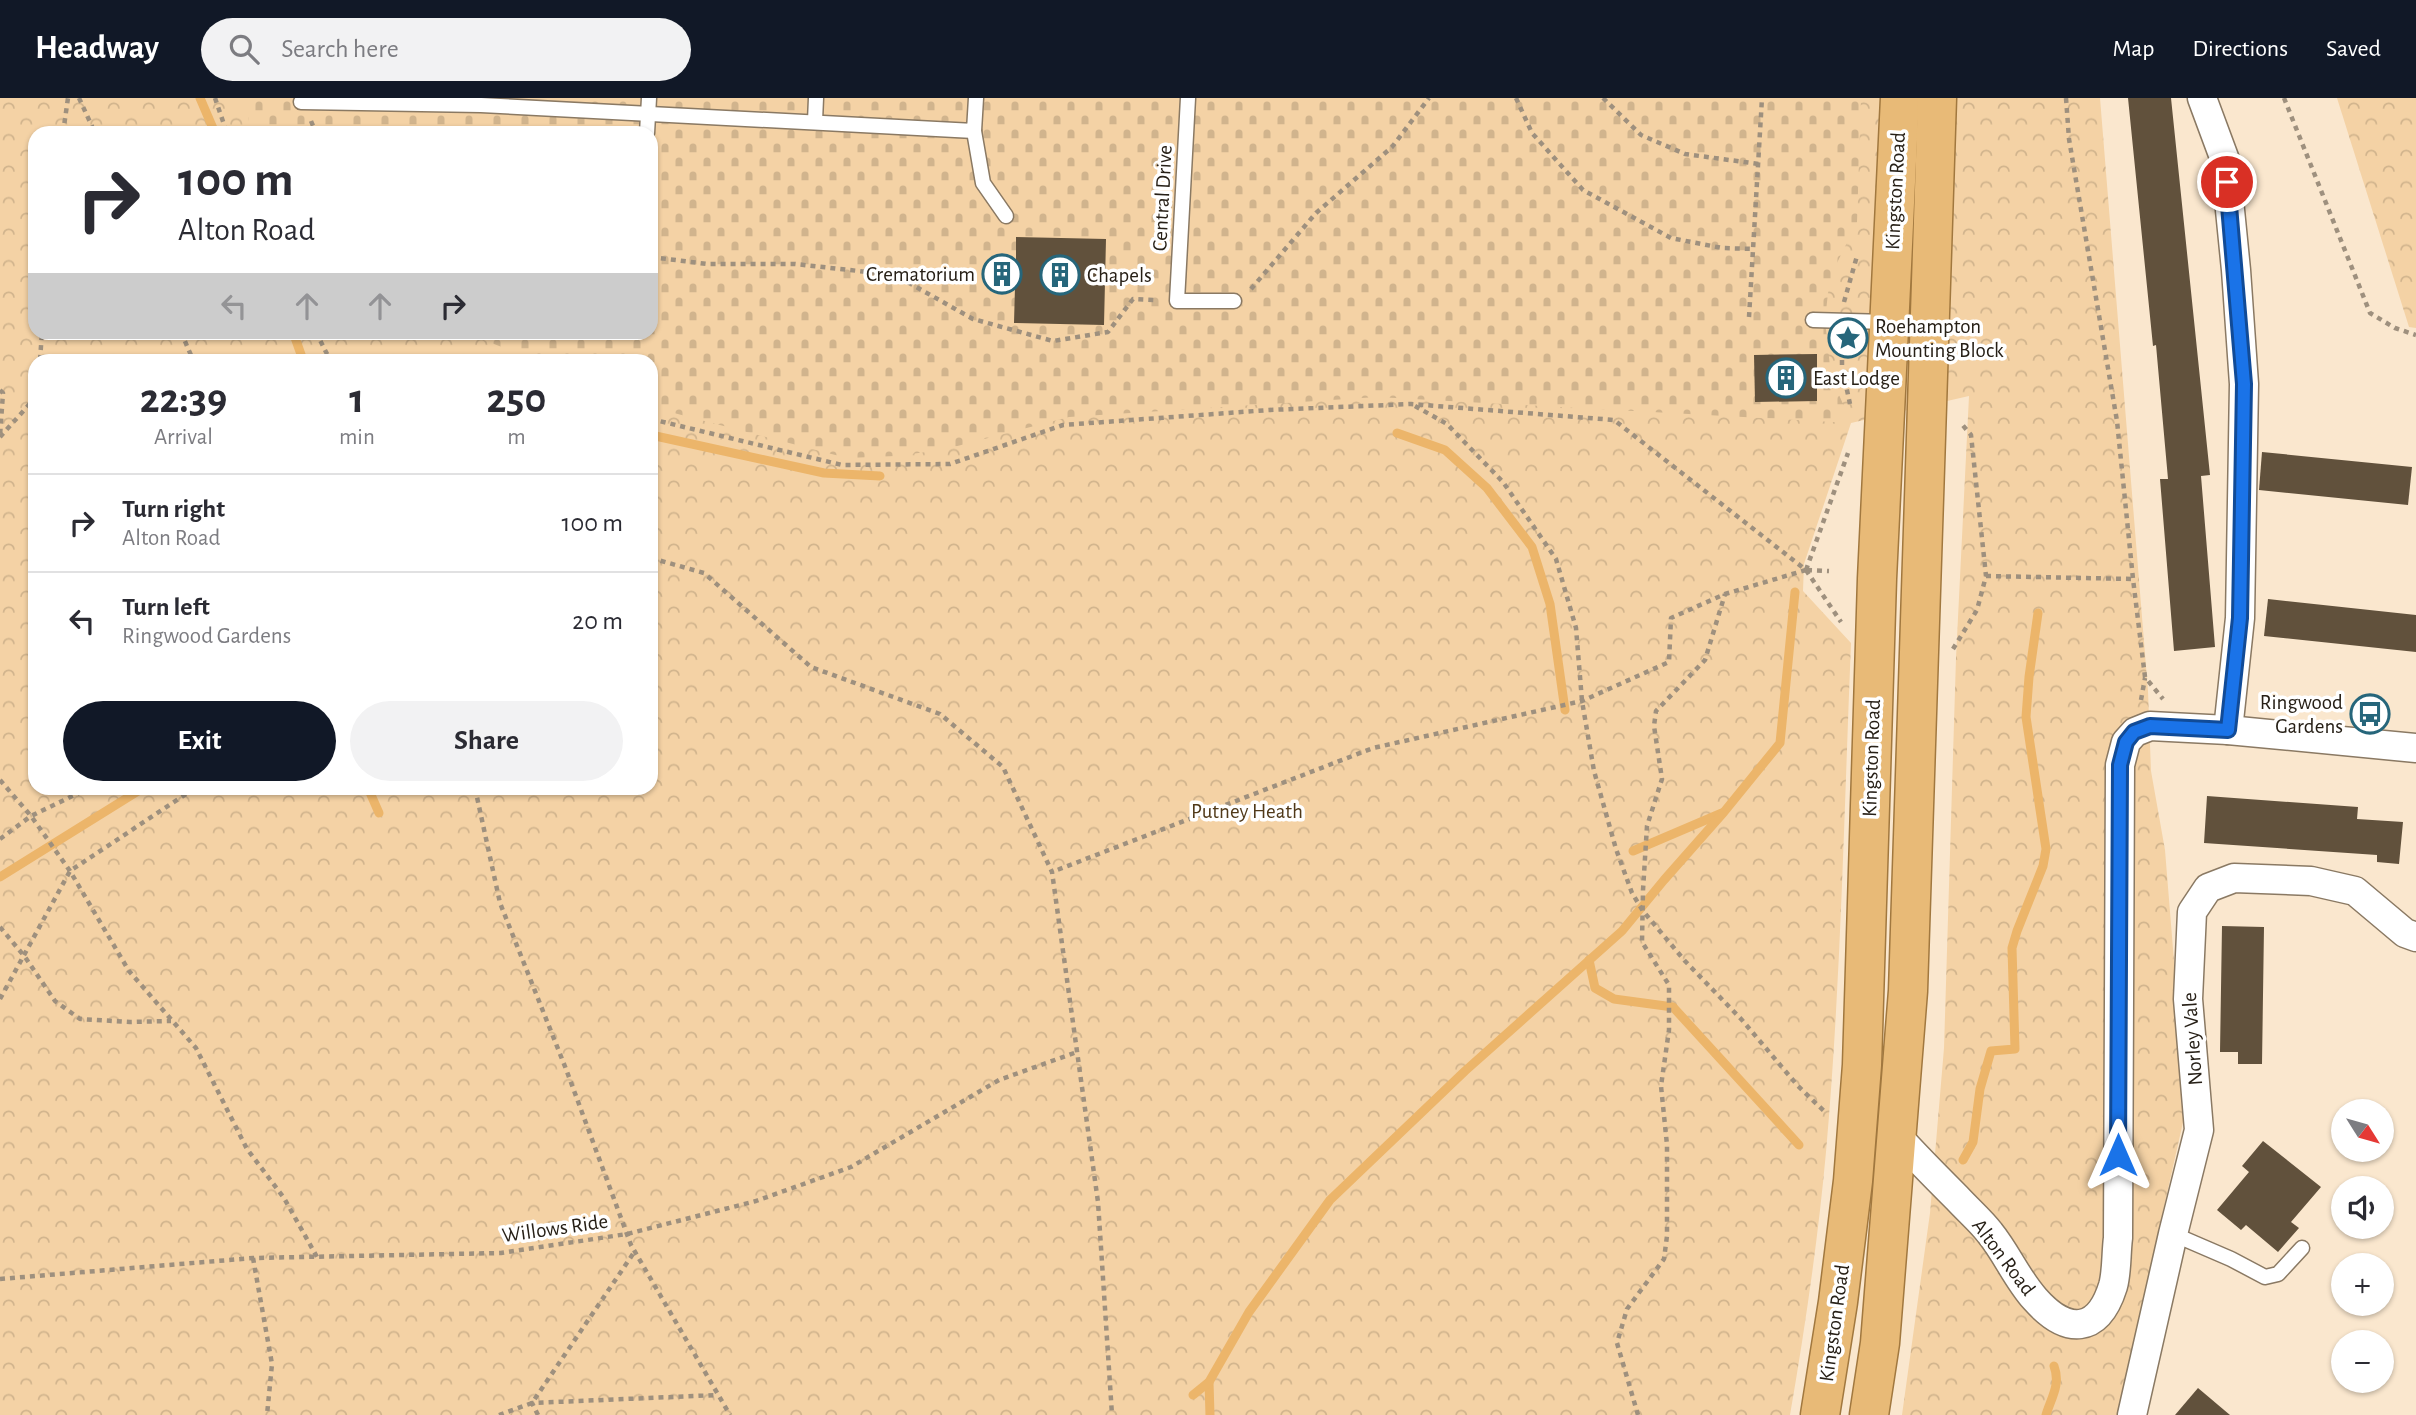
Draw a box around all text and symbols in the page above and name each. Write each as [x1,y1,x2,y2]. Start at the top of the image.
search box [201,18,691,81]
icon: search [225,30,263,68]
text: Headway [35,32,159,65]
text: Search here [281,36,399,62]
text: Map [2112,37,2154,61]
text: Directions [2192,37,2288,61]
text: Saved [2326,37,2381,61]
street label: Kingston Road [1882,131,1909,250]
street label: Central Drive [1149,144,1176,252]
pin [2197,152,2257,212]
icon: right [63,154,154,245]
text: 100 m [178,156,294,205]
icon: arrive [2208,163,2246,201]
text: Alton Road [178,214,315,246]
building icon: Crematorium [981,253,1023,295]
building icon: Chapels [1039,254,1081,296]
place label: Crematorium [866,264,975,285]
place label: Chapels [1087,265,1152,286]
icon: left [215,287,253,325]
icon: ahead [288,287,326,325]
icon: ahead [361,287,399,325]
icon: right [434,287,472,325]
place label: Roehampton Mounting Block [1875,316,2004,361]
place icon: Roehampton Mounting Block [1827,317,1869,359]
building icon: East Lodge [1765,357,1807,399]
place label: East Lodge [1813,368,1900,389]
text: 22:39 [140,378,227,420]
text: 1 [349,378,364,420]
text: 250 [486,378,546,420]
text: Arrival [154,426,213,449]
text: min [339,426,375,449]
text: m [507,426,526,449]
text: Turn right [122,496,225,522]
icon: right [63,504,101,542]
text: 100 m [562,510,623,536]
text: Alton Road [122,527,220,550]
text: Turn left [122,594,210,620]
icon: left [63,602,101,640]
text: 20 m [572,608,623,634]
text: Ringwood Gardens [122,625,291,648]
place label: Ringwood Gardens [2260,692,2343,737]
bus stop icon: Ringwood Gardens [2349,693,2391,735]
street label: Kingston Road [1859,699,1884,817]
button: Exit [63,701,336,781]
button: Share [350,701,623,781]
park label: Putney Heath [1191,801,1303,822]
street label: Norley Vale [2179,992,2206,1086]
north arrow [2331,1099,2394,1162]
map controls [2331,1099,2394,1393]
position arrow [2081,1118,2155,1192]
button: sound [2331,1176,2394,1239]
street label: Willows Ride [501,1211,609,1246]
street label: Alton Road [1968,1215,2039,1300]
button: + [2331,1253,2394,1316]
street label: Kingston Road [1816,1263,1853,1383]
button: − [2331,1330,2394,1393]

